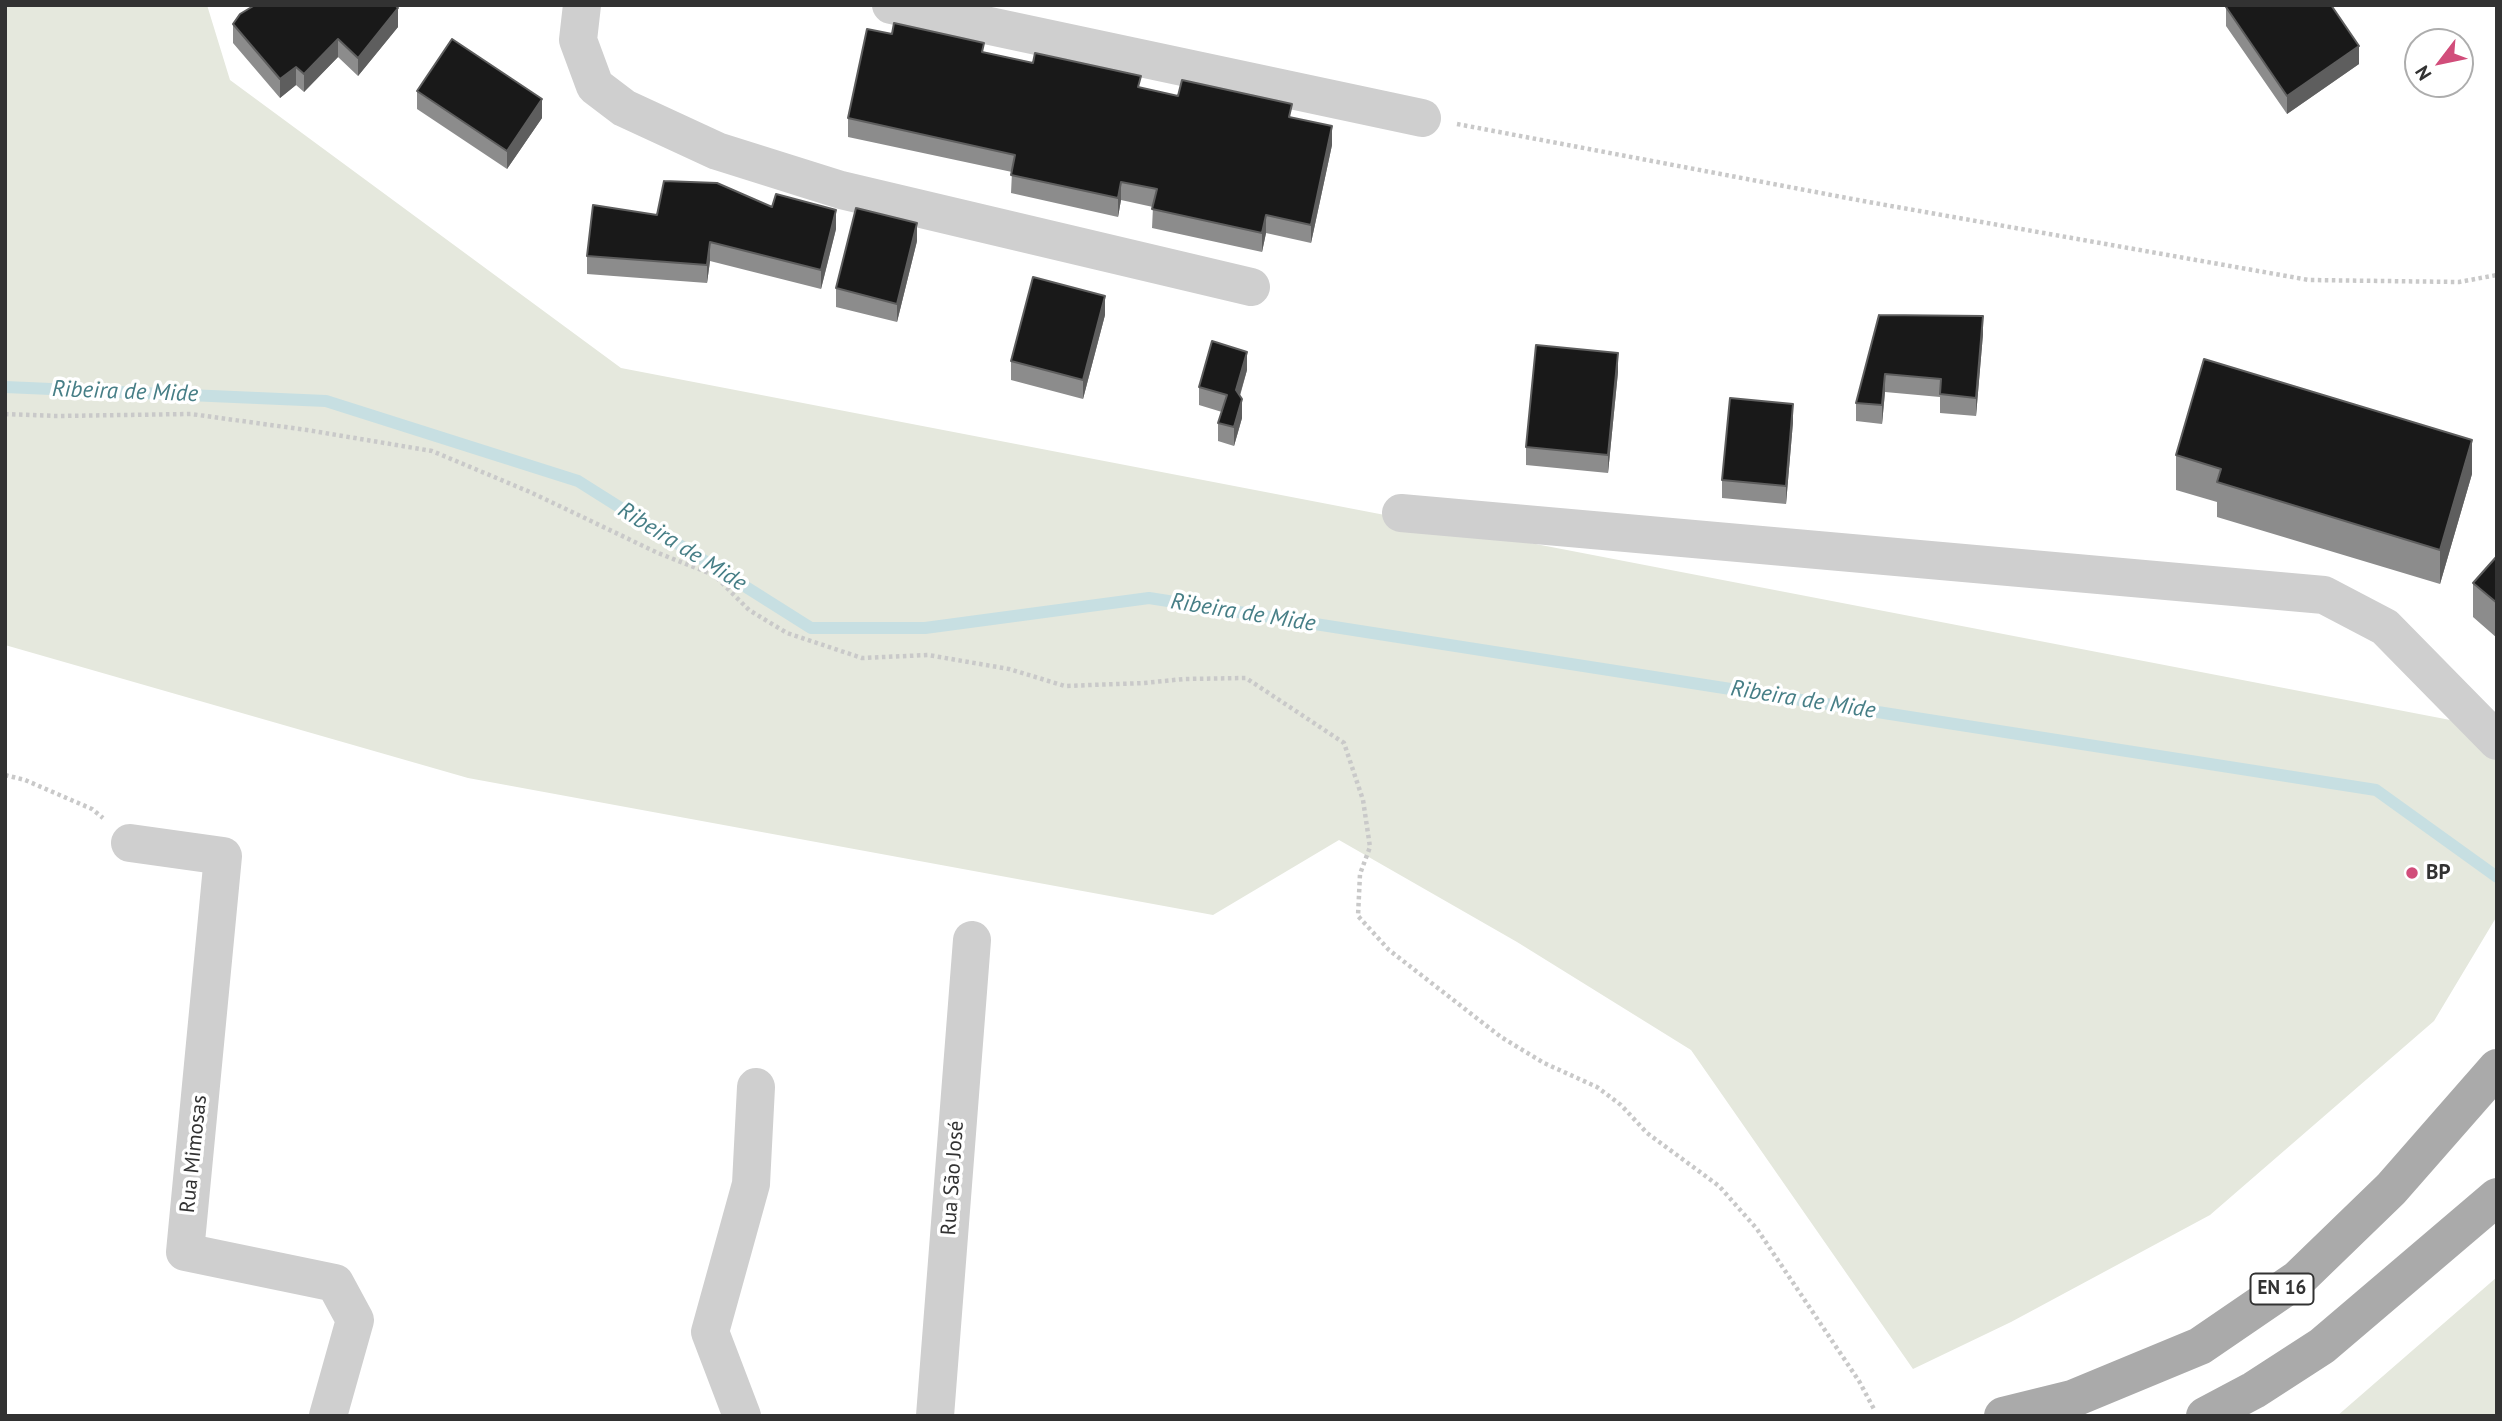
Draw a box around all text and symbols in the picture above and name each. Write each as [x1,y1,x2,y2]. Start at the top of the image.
north arrow [2404,28,2474,98]
text: N [2409,61,2436,85]
water label: Ribeira de Mide [51,376,199,408]
water label: Ribeira de Mide [613,497,751,597]
water label: Ribeira de Mide [1169,588,1317,638]
water label: Ribeira de Mide [1729,675,1877,725]
place label: BP [2426,860,2450,886]
marker: BP [2404,865,2420,881]
street label: Rua Mimosas [175,1094,213,1214]
street label: Rua São José [936,1120,970,1236]
road number: EN 16 [2250,1274,2314,1304]

